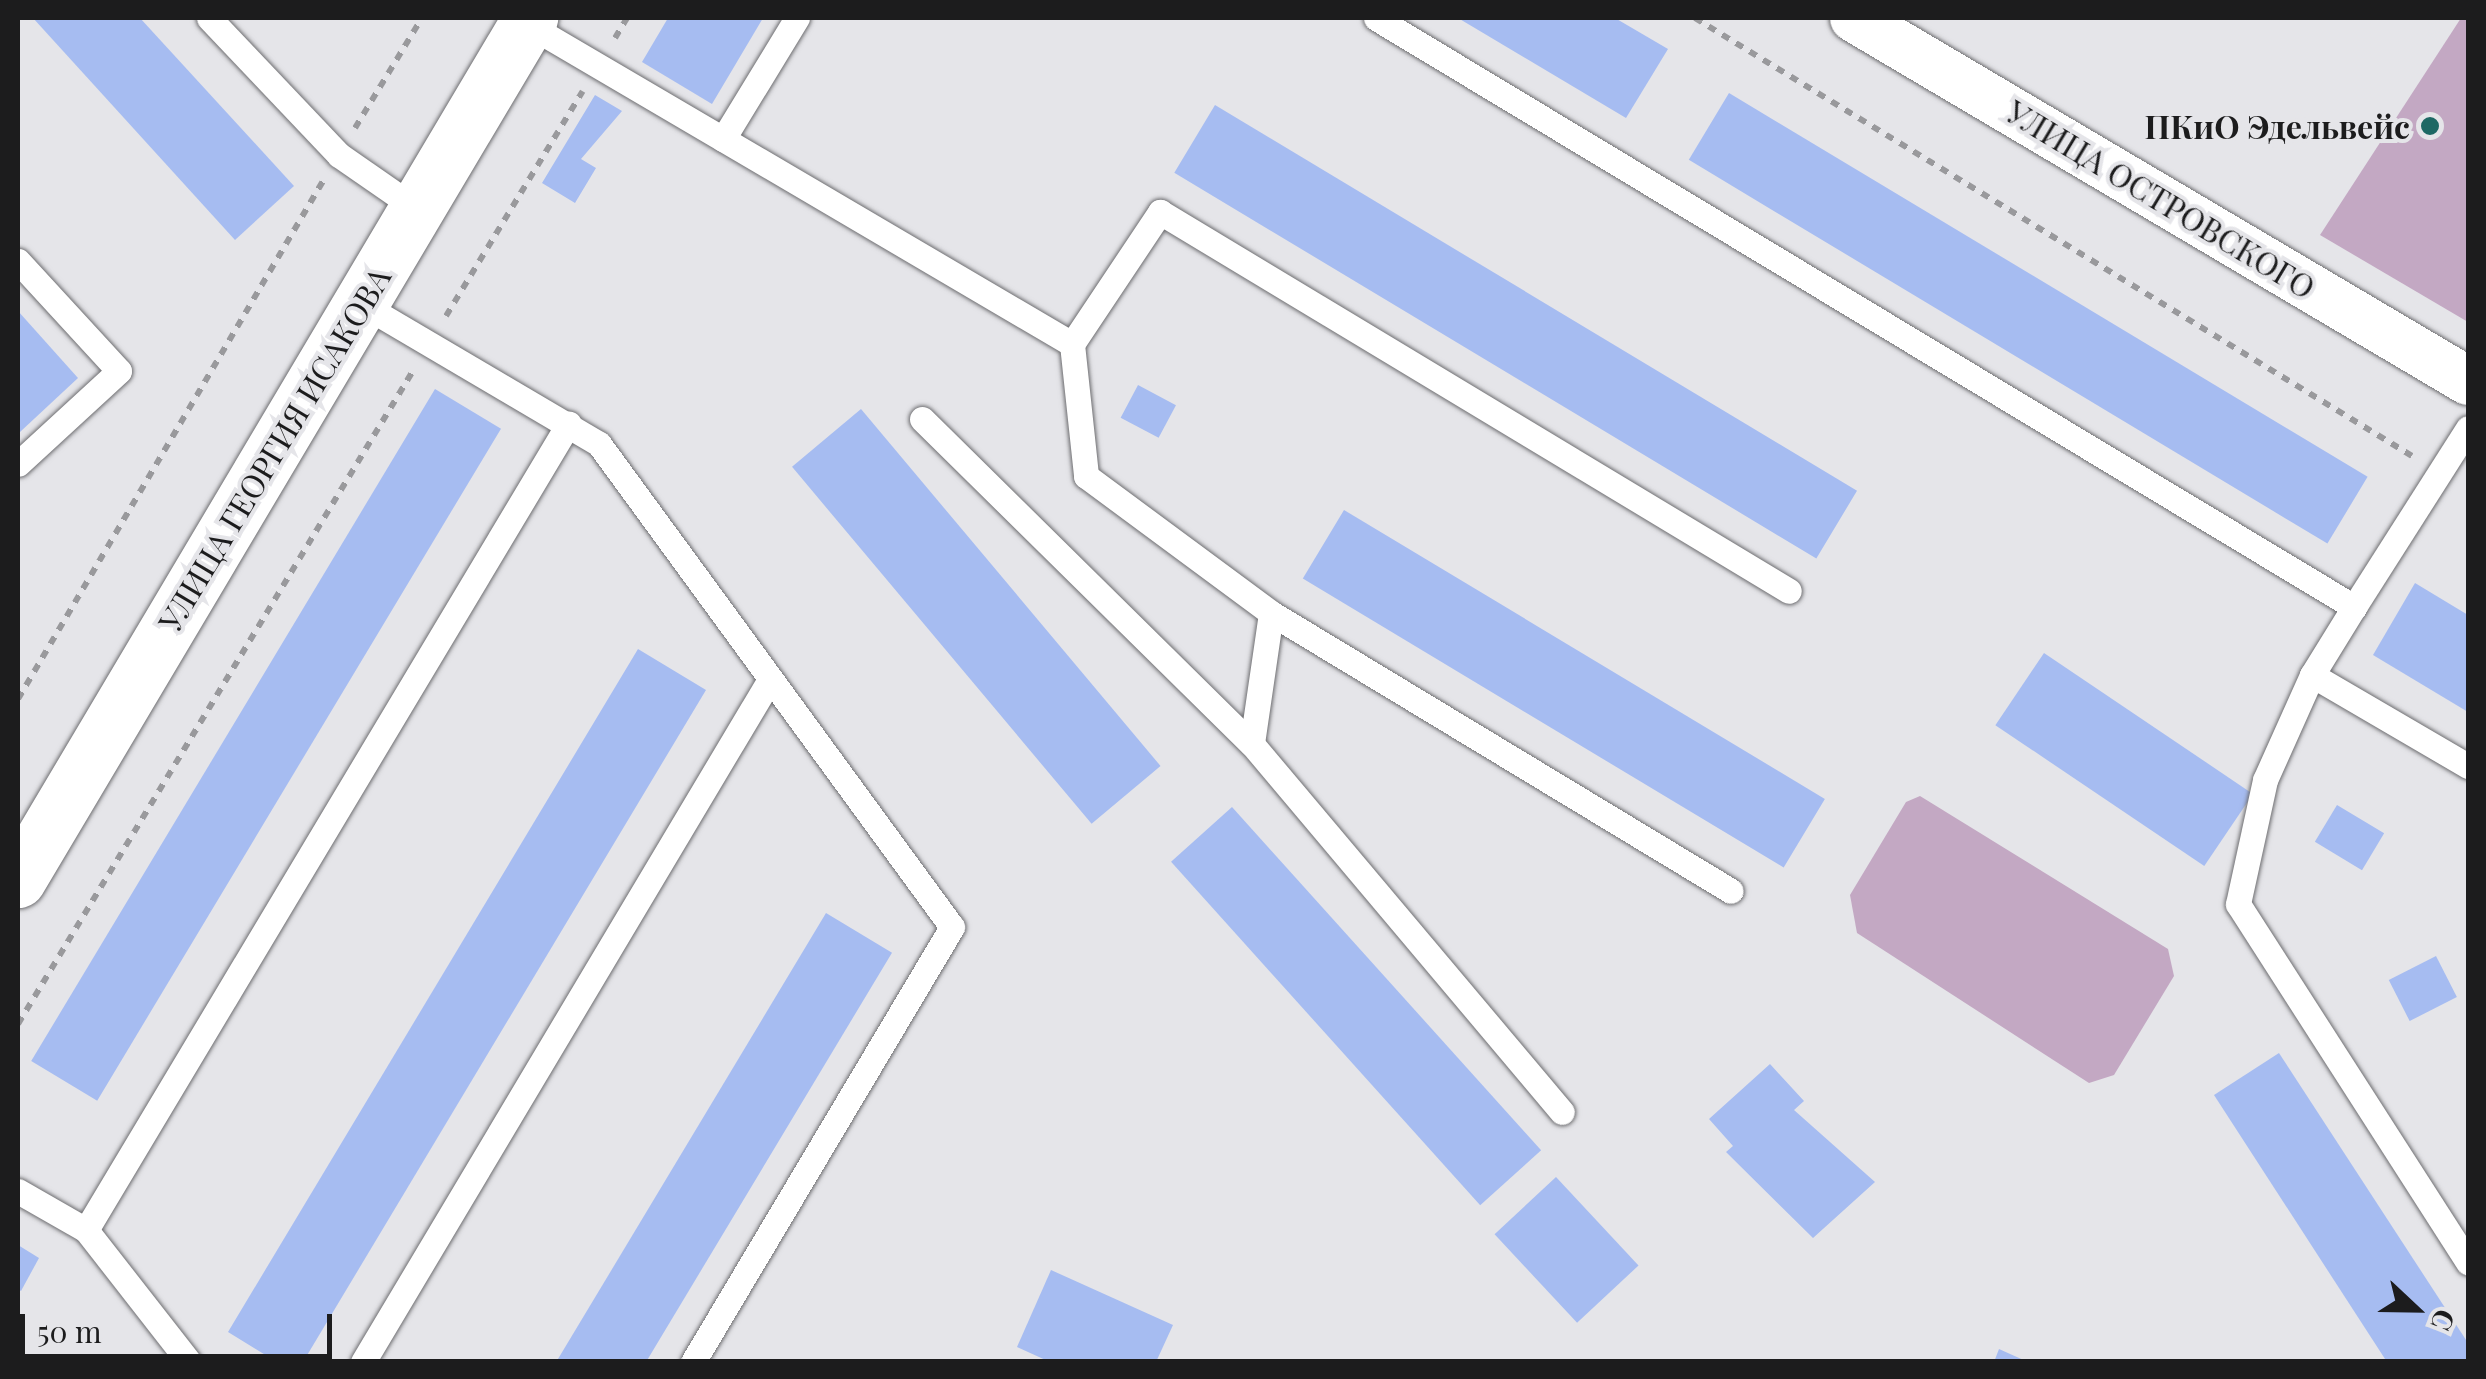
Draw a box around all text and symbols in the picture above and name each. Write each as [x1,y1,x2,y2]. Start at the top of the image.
street label: УЛИЦА ОСТРОВСКОГО [2000,92,2322,306]
place label: ПКиО Эдельвейс [2145,107,2410,145]
marker: ПКиО Эдельвейс [2419,115,2441,137]
street label: УЛИЦА ГЕОРГИЯ ИСАКОВА [150,260,398,638]
north arrow [2366,1259,2466,1359]
scale bar [25,1294,338,1356]
text: С [2423,1304,2465,1337]
text: 50 m [37,1311,102,1351]

